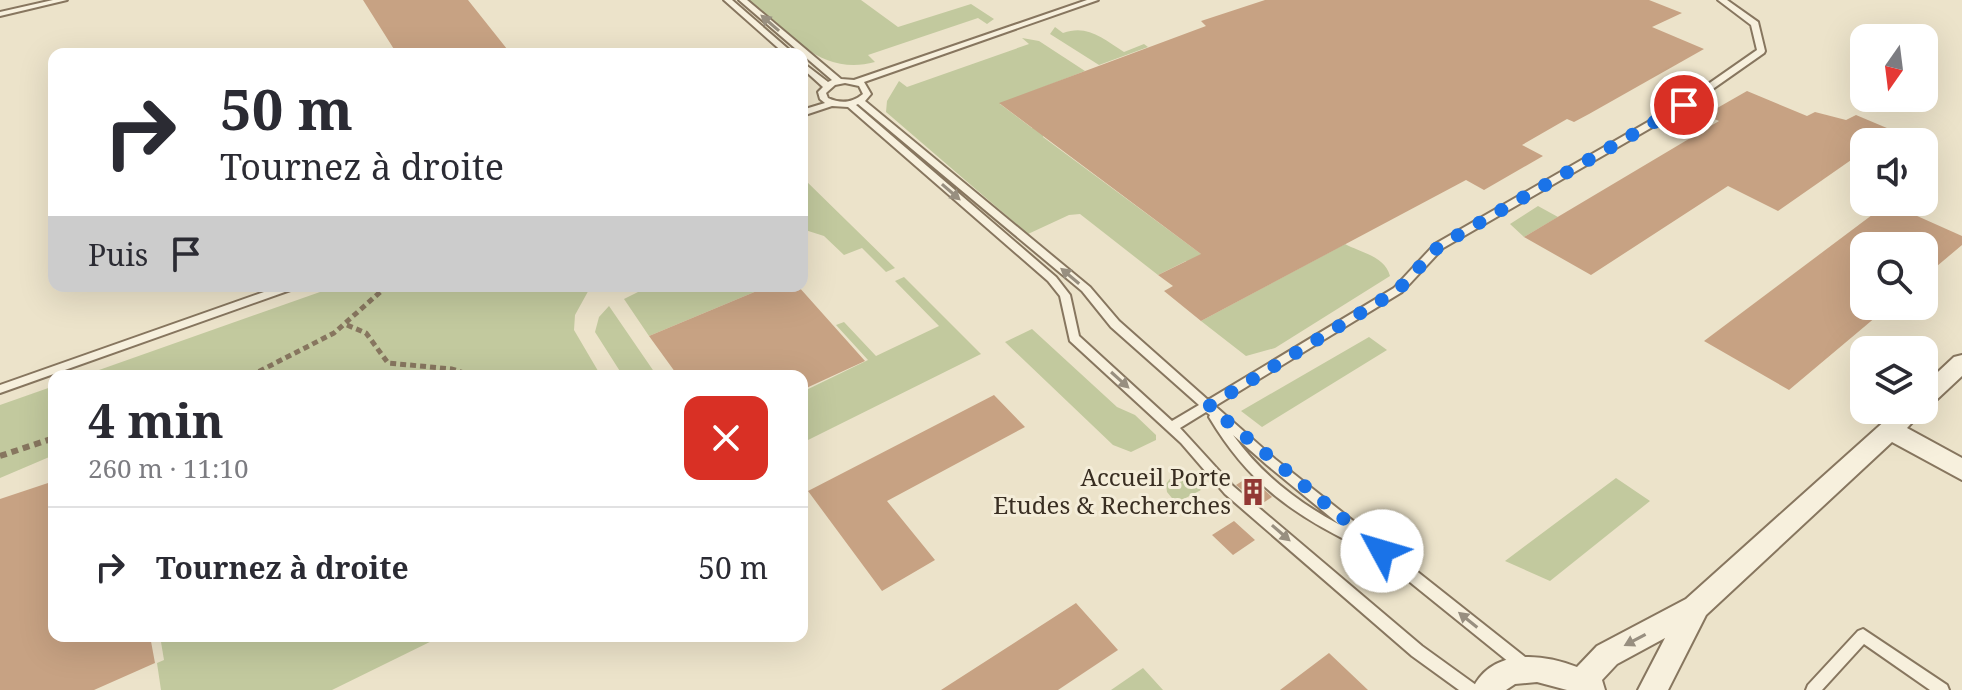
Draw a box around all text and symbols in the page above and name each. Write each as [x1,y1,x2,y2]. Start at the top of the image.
one-way arrow [760,15,780,32]
north arrow [1850,24,1938,112]
map controls [1850,24,1938,424]
text: 50 m [220,70,353,146]
pin [1650,71,1718,139]
icon: right [88,80,192,184]
icon: arrive [1662,83,1706,127]
button: sound [1850,128,1938,216]
text: Tournez à droite [220,142,504,191]
one-way arrow [940,183,960,200]
icon: arrive [164,232,208,276]
button: search [1850,232,1938,320]
text: Puis [88,234,148,275]
one-way arrow [1061,268,1081,285]
button: layers [1850,336,1938,424]
one-way arrow [1110,370,1129,388]
text: 4 min [88,387,224,452]
button: close [684,396,768,480]
text: 260 m · 11:10 [88,450,249,486]
place label: Accueil Porte Etudes & Recherches [993,460,1231,521]
building icon: Accueil Porte Etudes & Recherches [1238,477,1268,507]
position arrow [1340,509,1424,593]
one-way arrow [1270,524,1290,541]
icon: right [88,545,132,589]
text: Tournez à droite [156,547,409,588]
text: 50 m [698,547,768,588]
one-way arrow [1458,613,1478,629]
one-way arrow [1624,633,1647,647]

